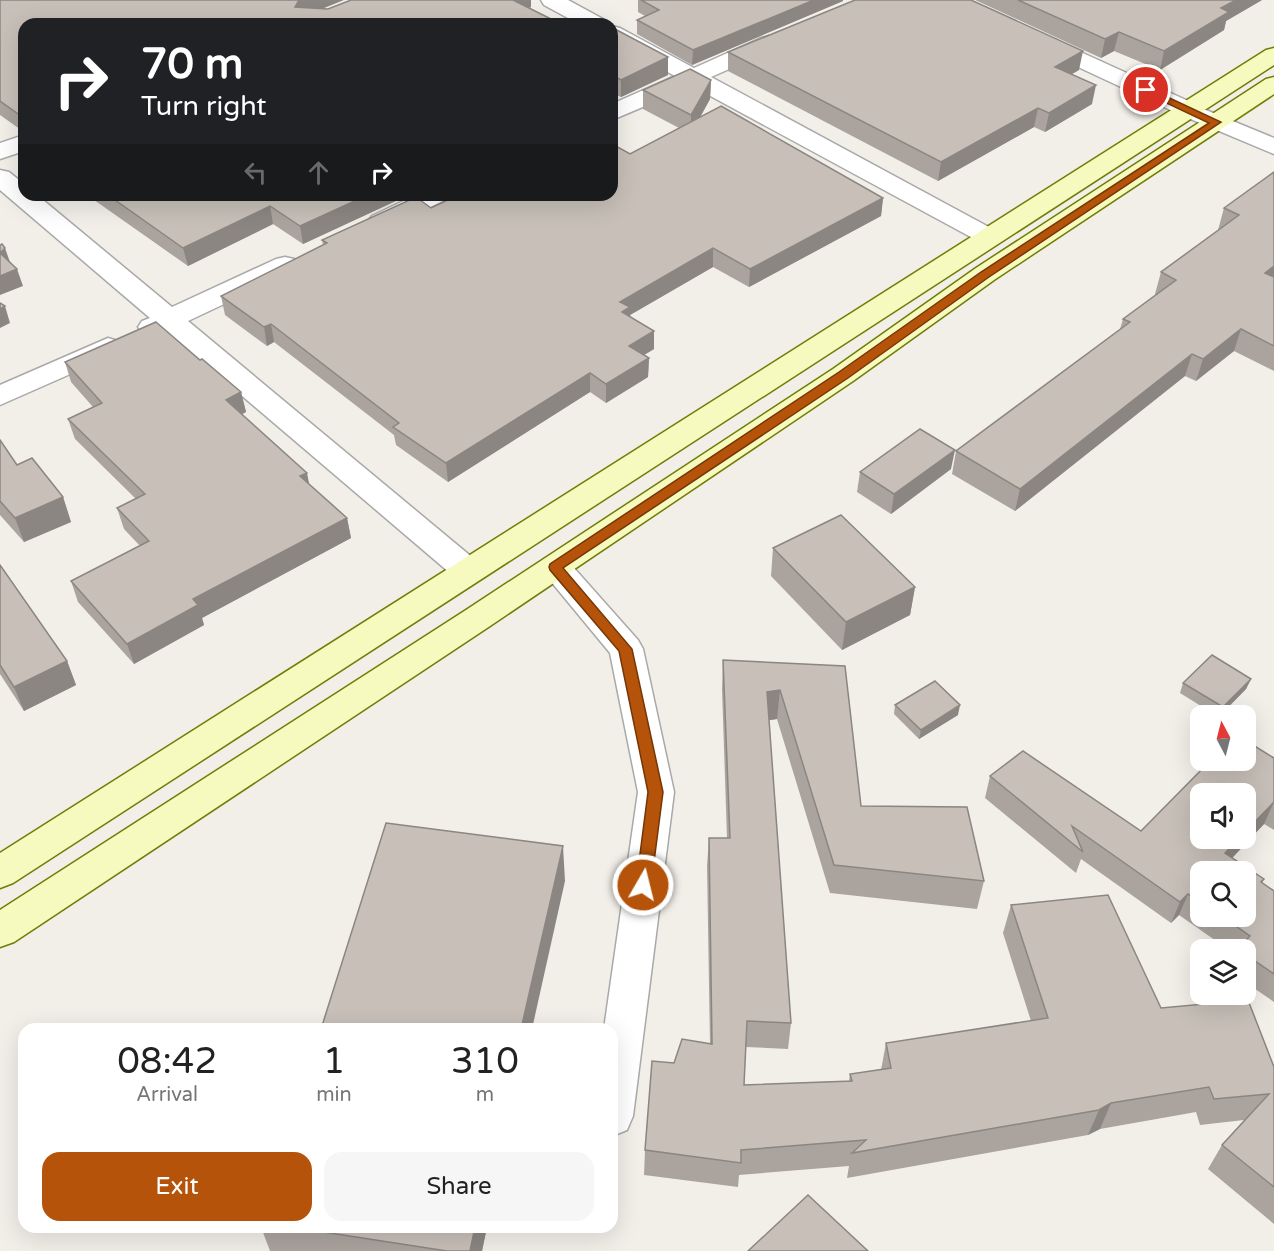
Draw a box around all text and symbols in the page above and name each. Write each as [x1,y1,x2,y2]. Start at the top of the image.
text: 70 m [141,39,243,90]
icon: right [42,42,120,120]
pin [1120,64,1171,115]
icon: arrive [1129,73,1162,106]
text: Turn right [141,90,267,123]
icon: left [239,156,272,189]
icon: ahead [302,156,335,189]
icon: right [365,156,398,189]
north arrow [1190,705,1256,771]
map controls [1190,705,1256,1005]
button: sound [1190,783,1256,849]
position arrow [611,853,675,917]
button: search [1190,861,1256,927]
button: layers [1190,939,1256,1005]
text: 08:42 [117,1040,217,1083]
text: 1 [323,1040,345,1083]
text: 310 [451,1040,519,1083]
text: Arrival [136,1083,198,1107]
text: min [316,1083,352,1107]
text: m [476,1083,494,1107]
button: Exit [42,1152,312,1221]
button: Share [324,1152,594,1221]

